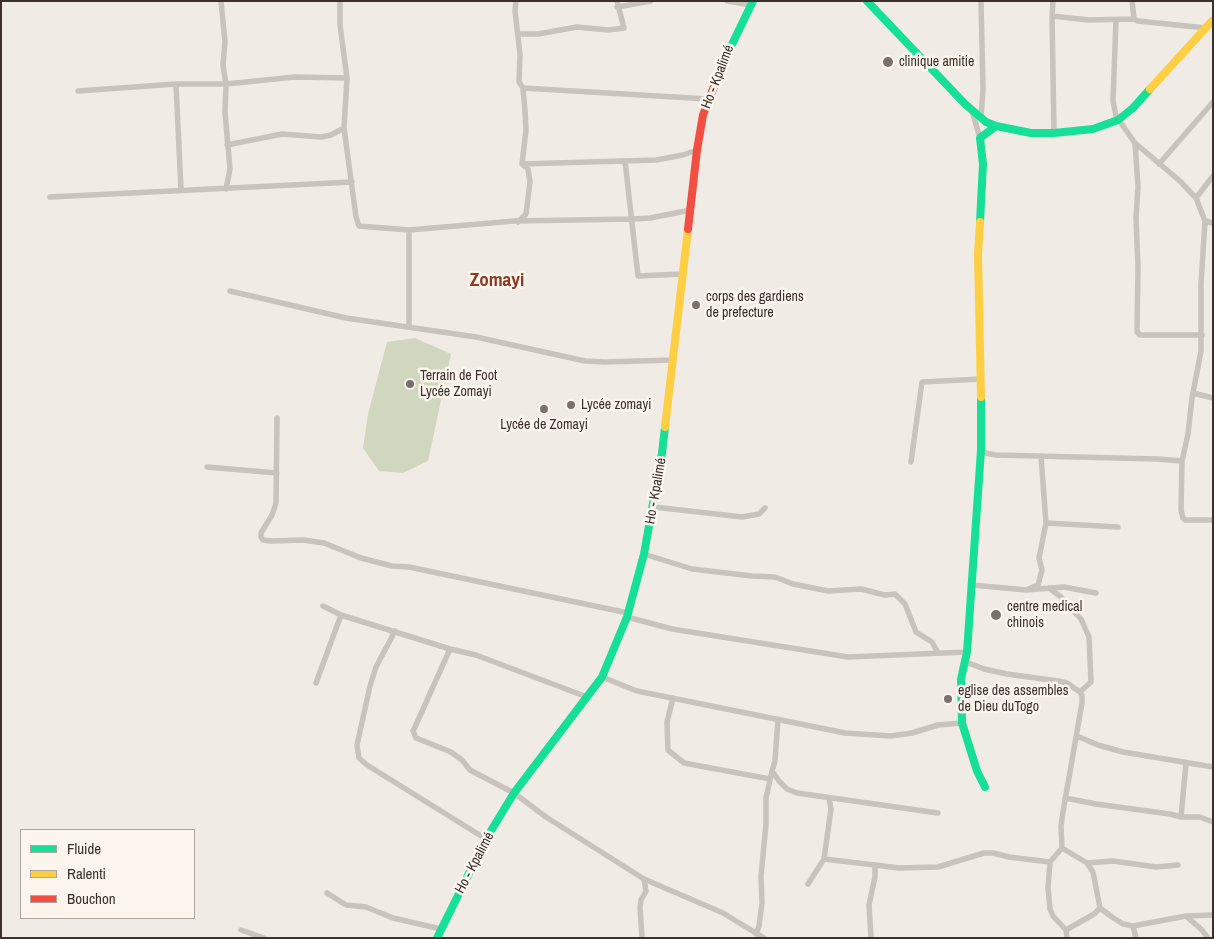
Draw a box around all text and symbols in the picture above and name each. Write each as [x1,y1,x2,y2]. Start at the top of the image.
street label: Ho - Kpalimé [698,43,738,111]
place label: clinique amitie [899,54,974,70]
marker: clinique amitie [881,55,895,69]
district label: Zomayi [470,270,524,292]
place label: corps des gardiens de prefecture [706,289,804,322]
marker: corps des gardiens de prefecture [690,299,702,311]
place label: Terrain de Foot Lycée Zomayi [420,368,497,401]
marker: Terrain de Foot Lycée Zomayi [404,378,416,390]
place label: Lycée zomayi [581,397,651,413]
marker: Lycée zomayi [565,399,577,411]
marker: Lycée de Zomayi [538,403,550,415]
place label: Lycée de Zomayi [500,417,588,433]
street label: Ho - Kpalimé [642,457,670,525]
place label: centre medical chinois [1007,599,1082,632]
marker: centre medical chinois [989,608,1003,622]
place label: eglise des assembles de Dieu duTogo [958,683,1068,716]
marker: eglise des assembles de Dieu duTogo [942,693,954,705]
legend [20,829,195,919]
street label: Ho - Kpalimé [452,829,498,897]
text: Fluide [67,838,101,859]
text: Ralenti [67,863,106,884]
text: Bouchon [67,888,116,909]

